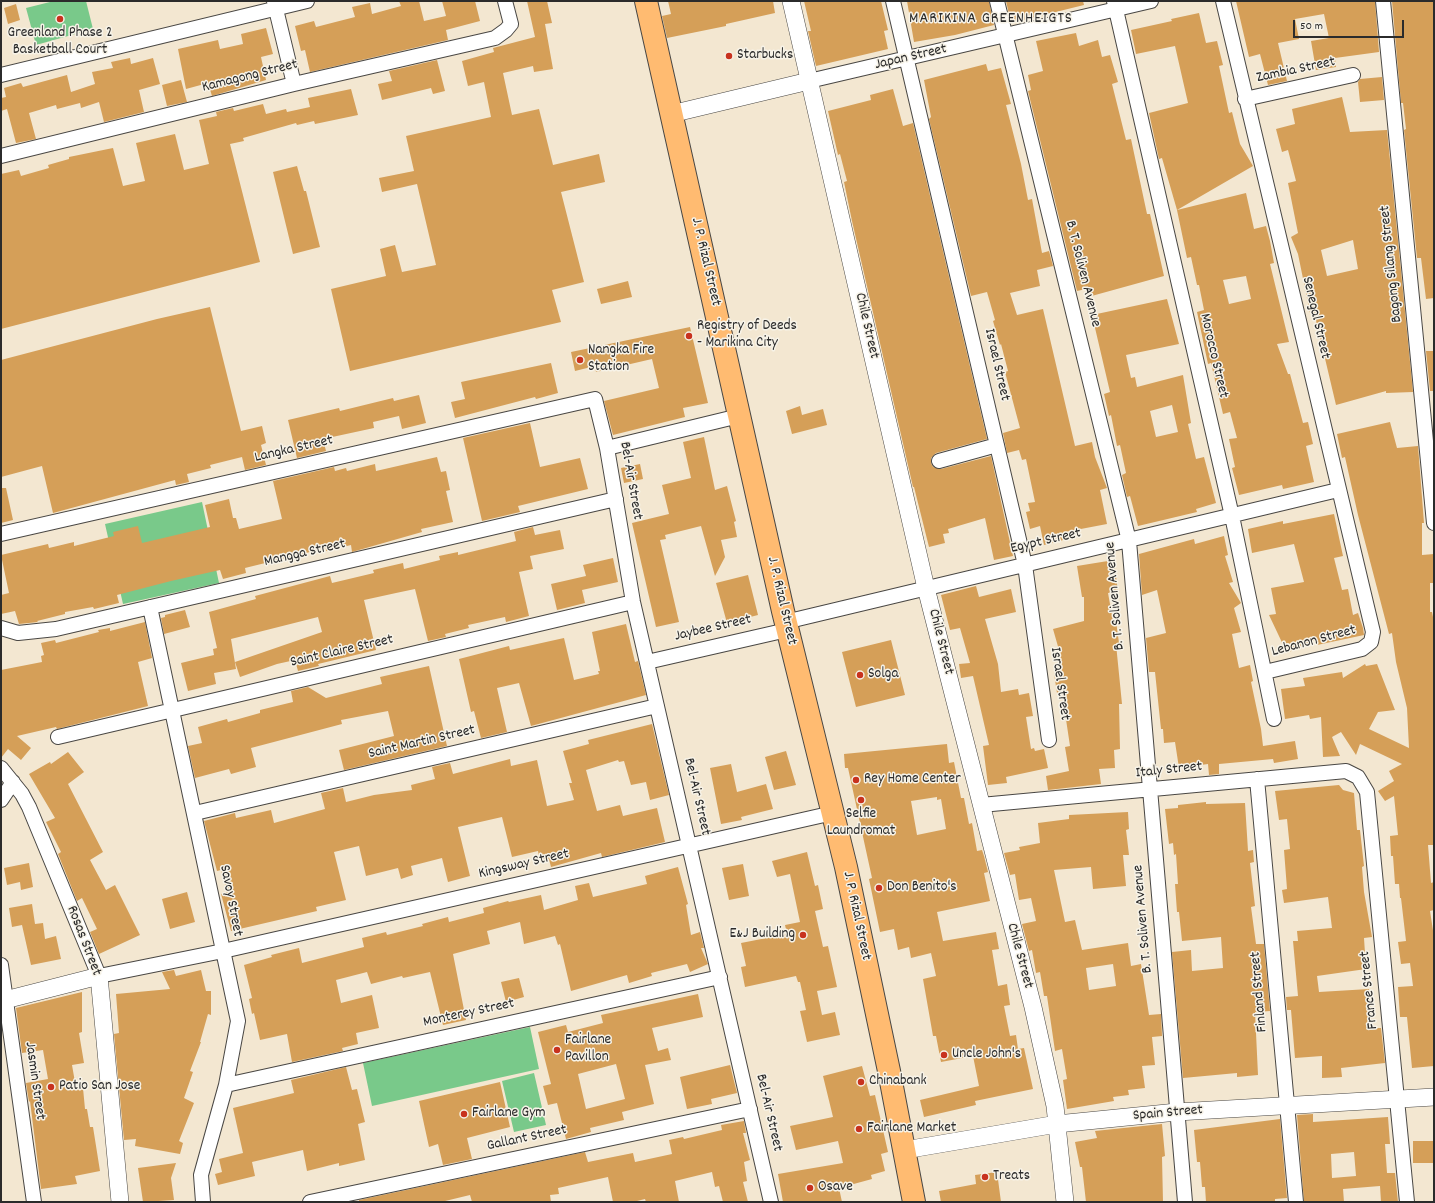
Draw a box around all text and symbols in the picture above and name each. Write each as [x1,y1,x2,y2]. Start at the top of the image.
district label: MARIKINA GREENHEIGTS [909,10,1073,30]
scale bar [1295,12,1406,38]
marker: Greenland Phase 2 Basketball Court [55,14,65,24]
text: 50 m [1300,18,1323,35]
place label: Greenland Phase 2 Basketball Court [8,25,112,60]
street label: Japan Street [873,41,949,75]
place label: Starbucks [737,47,793,65]
marker: Starbucks [724,51,734,61]
street label: Zambia Street [1255,54,1337,88]
street label: Kamagong Street [200,56,300,98]
street label: Bagong Silang Street [1377,205,1407,323]
street label: J. P. Rizal Street [686,216,724,308]
street label: B. T. Soliven Avenue [1060,219,1104,329]
street label: Senegal Street [1297,275,1333,361]
street label: Chile Street [850,291,882,361]
street label: Morocco Street [1195,312,1231,400]
place label: Registry of Deeds - Marikina City [697,318,797,353]
street label: Israel Street [979,327,1013,403]
marker: Registry of Deeds - Marikina City [684,331,694,341]
place label: Nangka Fire Station [588,342,654,377]
marker: Nangka Fire Station [575,355,585,365]
street label: Langka Street [253,432,335,468]
street label: Bel-Air Street [614,441,646,521]
street label: Egypt Street [1009,525,1083,559]
street label: Mangga Street [263,536,347,572]
street label: B. T. Soliven Avenue [1102,541,1130,651]
street label: J. P. Rizal Street [762,555,800,647]
street label: Chile Street [923,607,957,677]
street label: Jaybee Street [673,611,753,647]
street label: Lebanon Street [1270,622,1358,662]
street label: Saint Claire Street [289,631,395,673]
street label: Israel Street [1045,646,1073,722]
place label: Solga [868,666,898,684]
marker: Solga [855,670,865,680]
street label: Saint Martin Street [367,722,477,764]
street label: Bel-Air Street [678,757,714,837]
street label: Italy Street [1135,759,1203,783]
place label: Rey Home Center [864,771,961,789]
marker: Rey Home Center [851,775,861,785]
marker: Selfie Laundromat [856,795,866,805]
place label: Selfie Laundromat [827,806,895,841]
street label: Kingsway Street [477,846,571,884]
street label: Savoy Street [214,864,246,938]
street label: B. T. Soliven Avenue [1130,864,1158,974]
street label: J. P. Rizal Street [838,870,874,962]
place label: Don Benito's [887,879,957,897]
marker: Don Benito's [874,883,884,893]
street label: Rosas Street [61,903,105,979]
street label: Chile Street [1002,921,1036,991]
place label: E&J Building [730,926,795,944]
marker: E&J Building [798,930,808,940]
street label: France Street [1357,950,1383,1030]
street label: Finland Street [1248,951,1272,1033]
street label: Monterey Street [422,996,516,1032]
place label: Fairlane Pavillon [565,1032,611,1067]
street label: Jasmin Street [20,1041,48,1121]
marker: Fairlane Pavillon [552,1045,562,1055]
place label: Uncle John's [952,1046,1021,1064]
marker: Uncle John's [939,1050,949,1060]
street label: Bel-Air Street [750,1073,786,1153]
place label: Chinabank [869,1073,927,1091]
marker: Chinabank [856,1077,866,1087]
place label: Patio San Jose [59,1078,140,1096]
marker: Patio San Jose [46,1082,56,1092]
street label: Spain Street [1132,1102,1204,1126]
place label: Fairlane Gym [472,1105,546,1123]
marker: Fairlane Gym [459,1109,469,1119]
place label: Fairlane Market [867,1120,956,1138]
street label: Gallant Street [485,1122,569,1156]
marker: Fairlane Market [854,1124,864,1134]
place label: Treats [993,1168,1030,1186]
marker: Treats [980,1172,990,1182]
place label: Osave [818,1179,853,1197]
marker: Osave [805,1183,815,1193]

